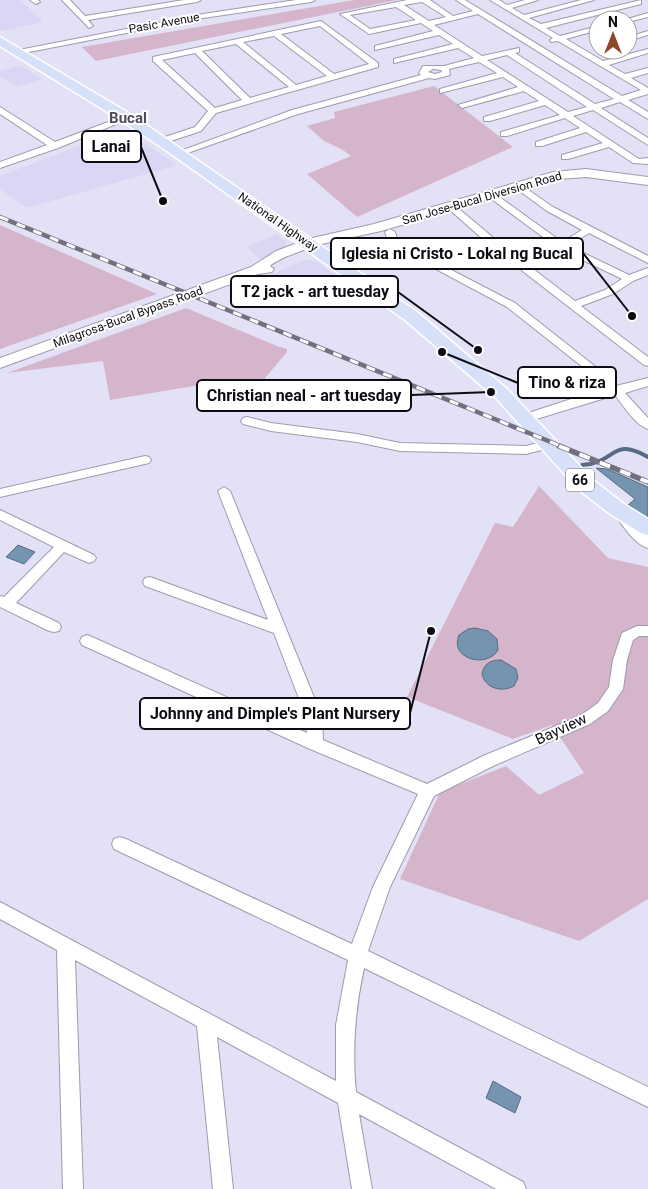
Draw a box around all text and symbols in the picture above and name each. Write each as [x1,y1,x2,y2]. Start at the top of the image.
street label: Pasic Avenue [128,10,200,36]
north arrow [588,10,638,60]
text: N [608,14,618,30]
district label: Bucal [109,109,147,127]
callout: Lanai [82,131,141,162]
text: Lanai [92,137,130,156]
street label: San Jose-Bucal Diversion Road [401,168,563,228]
street label: National Highway [236,189,321,255]
callout: Iglesia ni Cristo - Lokal ng Bucal [331,238,583,269]
text: Iglesia ni Cristo - Lokal ng Bucal [341,244,573,263]
callout: T2 jack - art tuesday [231,276,398,307]
text: T2 jack - art tuesday [241,282,390,301]
street label: Milagrosa-Bucal Bypass Road [51,283,205,351]
callout: Tino & riza [518,367,616,398]
text: Tino & riza [528,373,606,392]
callout: Christian neal - art tuesday [197,380,411,411]
text: Christian neal - art tuesday [207,386,402,405]
road number: 66 [566,468,594,492]
callout: Johnny and Dimple's Plant Nursery [140,698,410,729]
text: Johnny and Dimple's Plant Nursery [150,704,401,723]
street label: Bayview [532,709,590,749]

